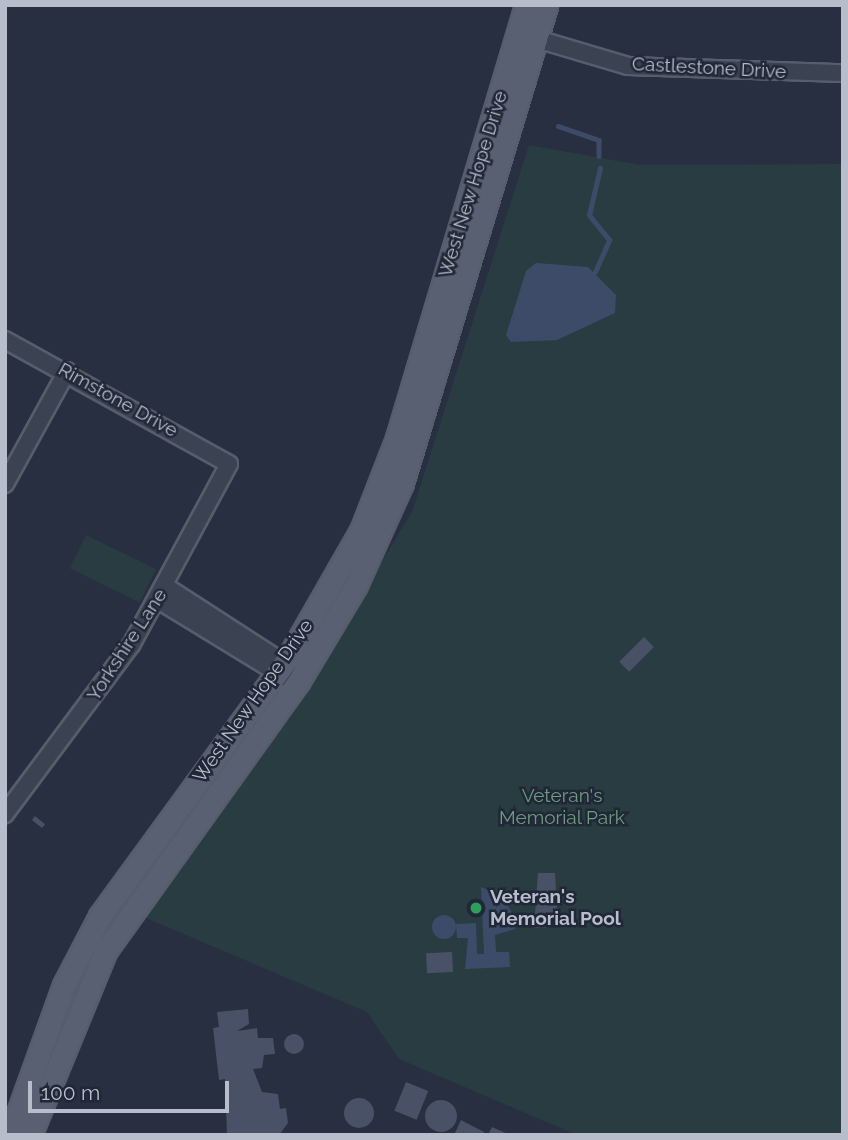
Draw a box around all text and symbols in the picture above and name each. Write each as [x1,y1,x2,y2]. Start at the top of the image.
street label: Castlestone Drive [631,53,787,83]
street label: West New Hope Drive [434,88,512,280]
street label: Rimstone Drive [54,358,182,442]
street label: Yorkshire Lane [82,585,172,705]
street label: West New Hope Drive [188,615,318,787]
park label: Veteran's Memorial Park [499,785,625,829]
place label: Veteran's Memorial Pool [490,886,621,930]
marker: Veteran's Memorial Pool [468,900,484,916]
scale bar [32,1066,233,1110]
text: 100 m [41,1080,100,1105]

